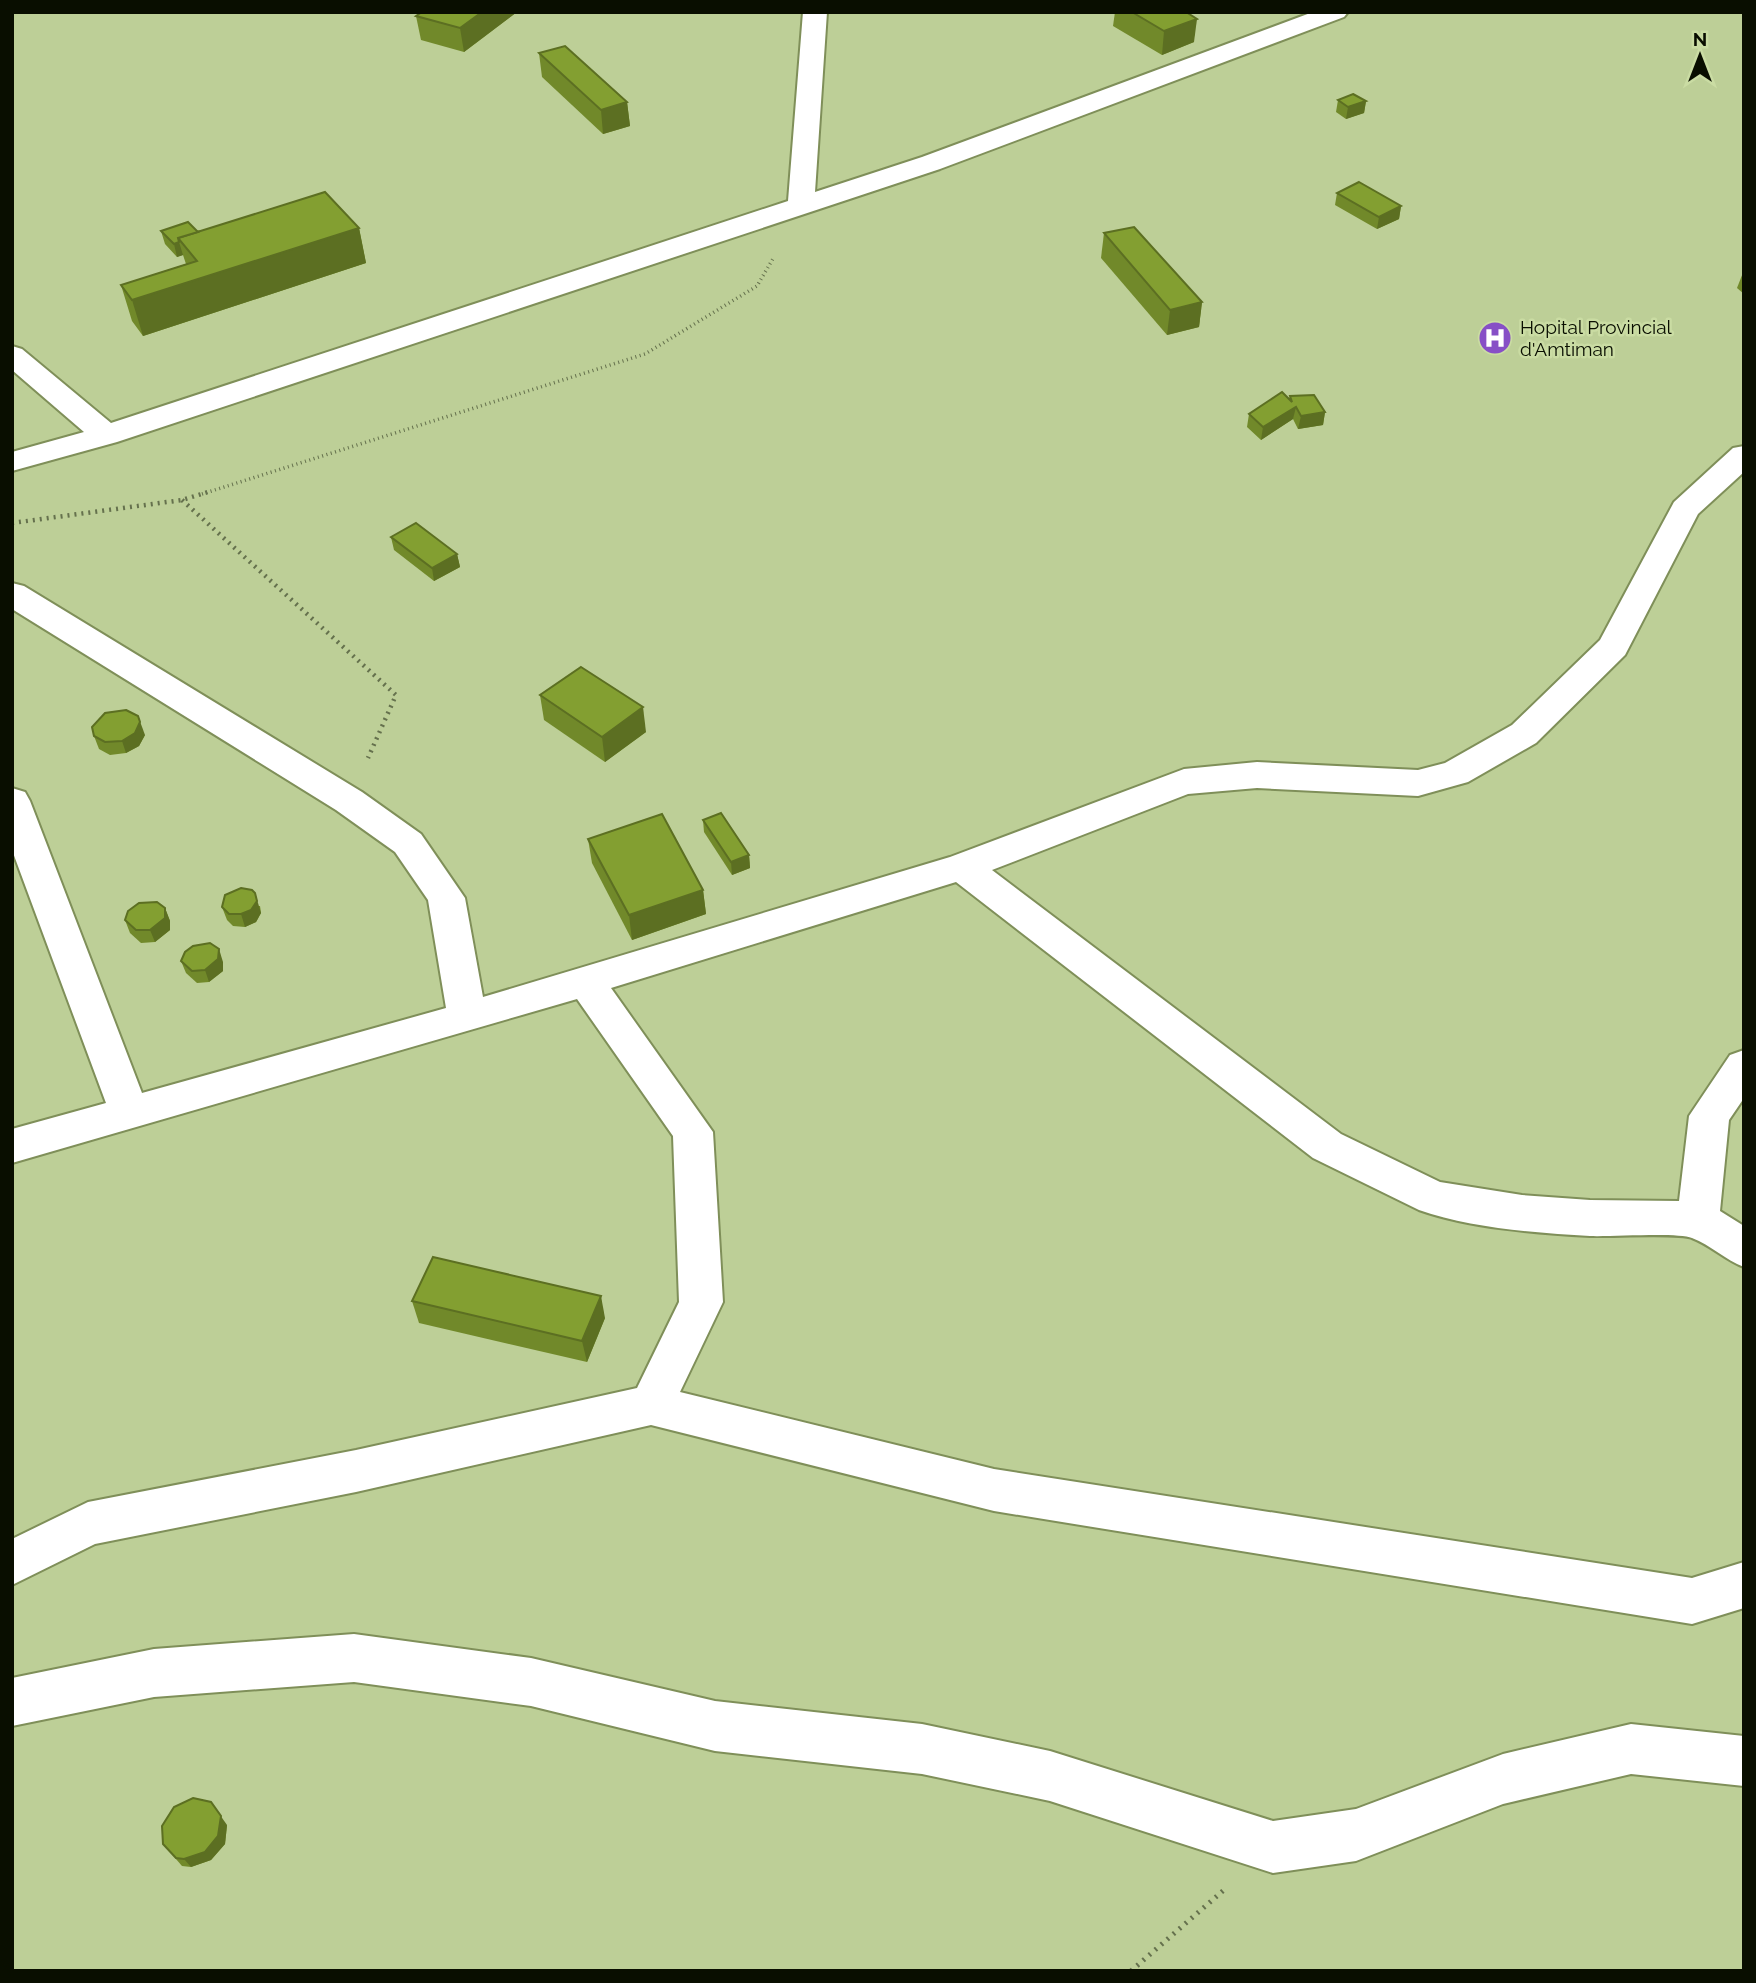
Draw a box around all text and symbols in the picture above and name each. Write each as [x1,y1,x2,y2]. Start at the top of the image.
north arrow [1665,21,1735,91]
text: N [1693,28,1707,50]
place label: Hopital Provincial d'Amtiman [1520,316,1673,360]
hospital icon: Hopital Provincial d'Amtiman [1476,319,1514,357]

